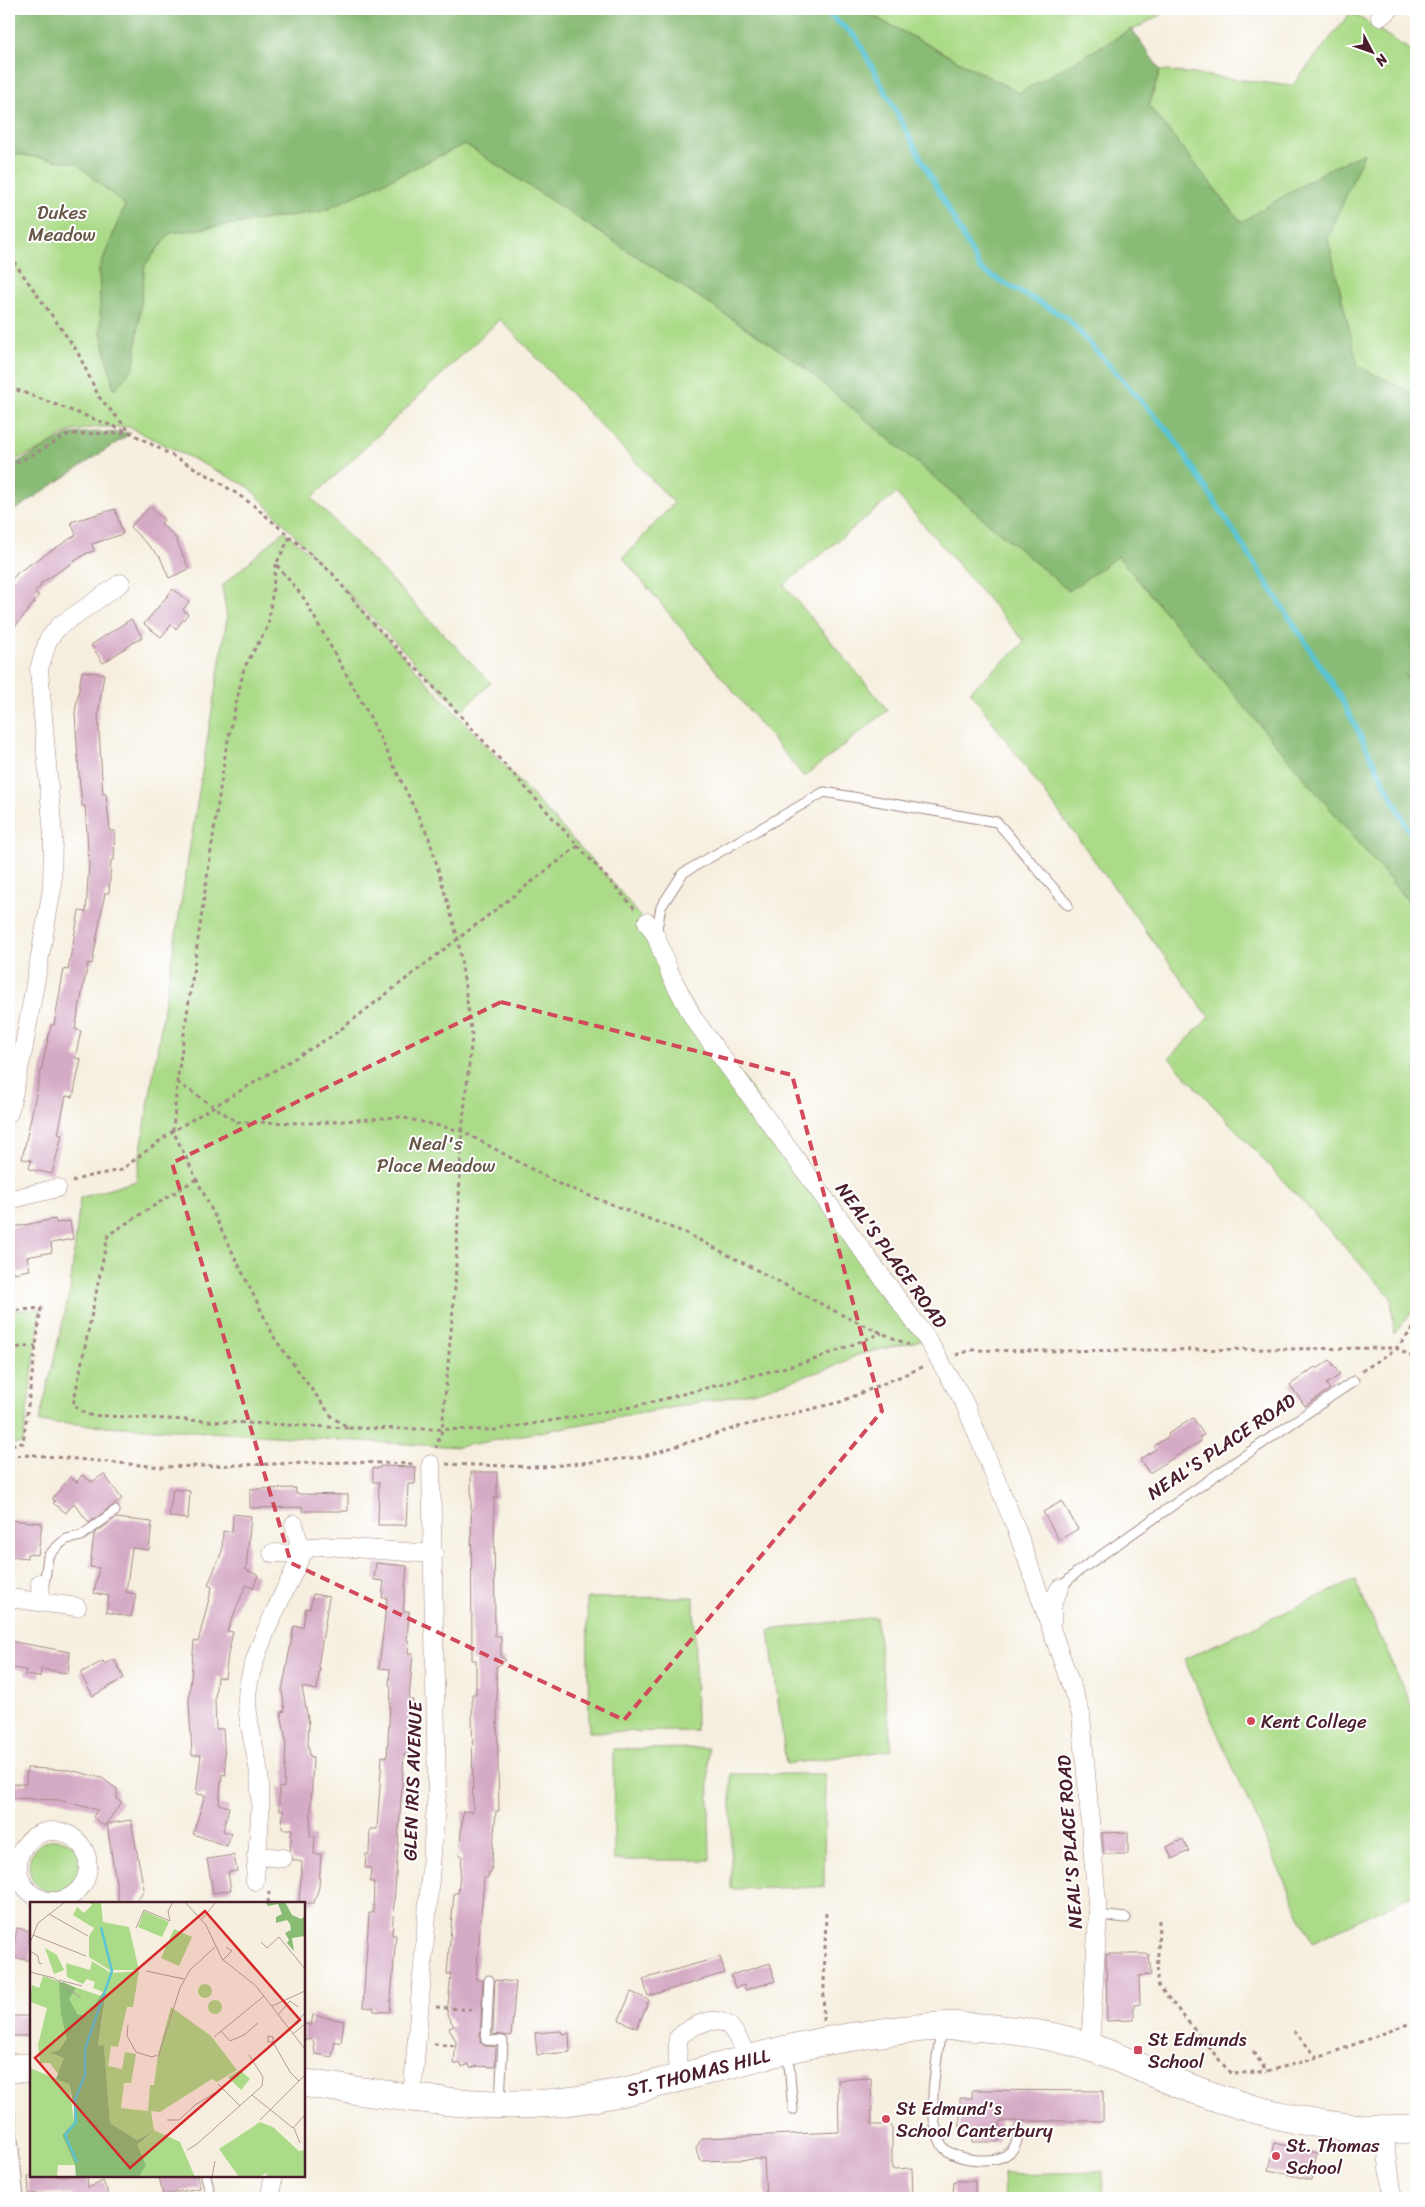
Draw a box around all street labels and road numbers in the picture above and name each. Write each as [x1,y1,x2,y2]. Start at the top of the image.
street label: NEAL'S PLACE ROAD [827,1175,957,1336]
street label: NEAL'S PLACE ROAD [1140,1384,1303,1509]
street label: GLEN IRIS AVENUE [393,1699,432,1861]
street label: NEAL'S PLACE ROAD [1047,1753,1092,1930]
street label: ST. THOMAS HILL [623,2039,773,2106]

